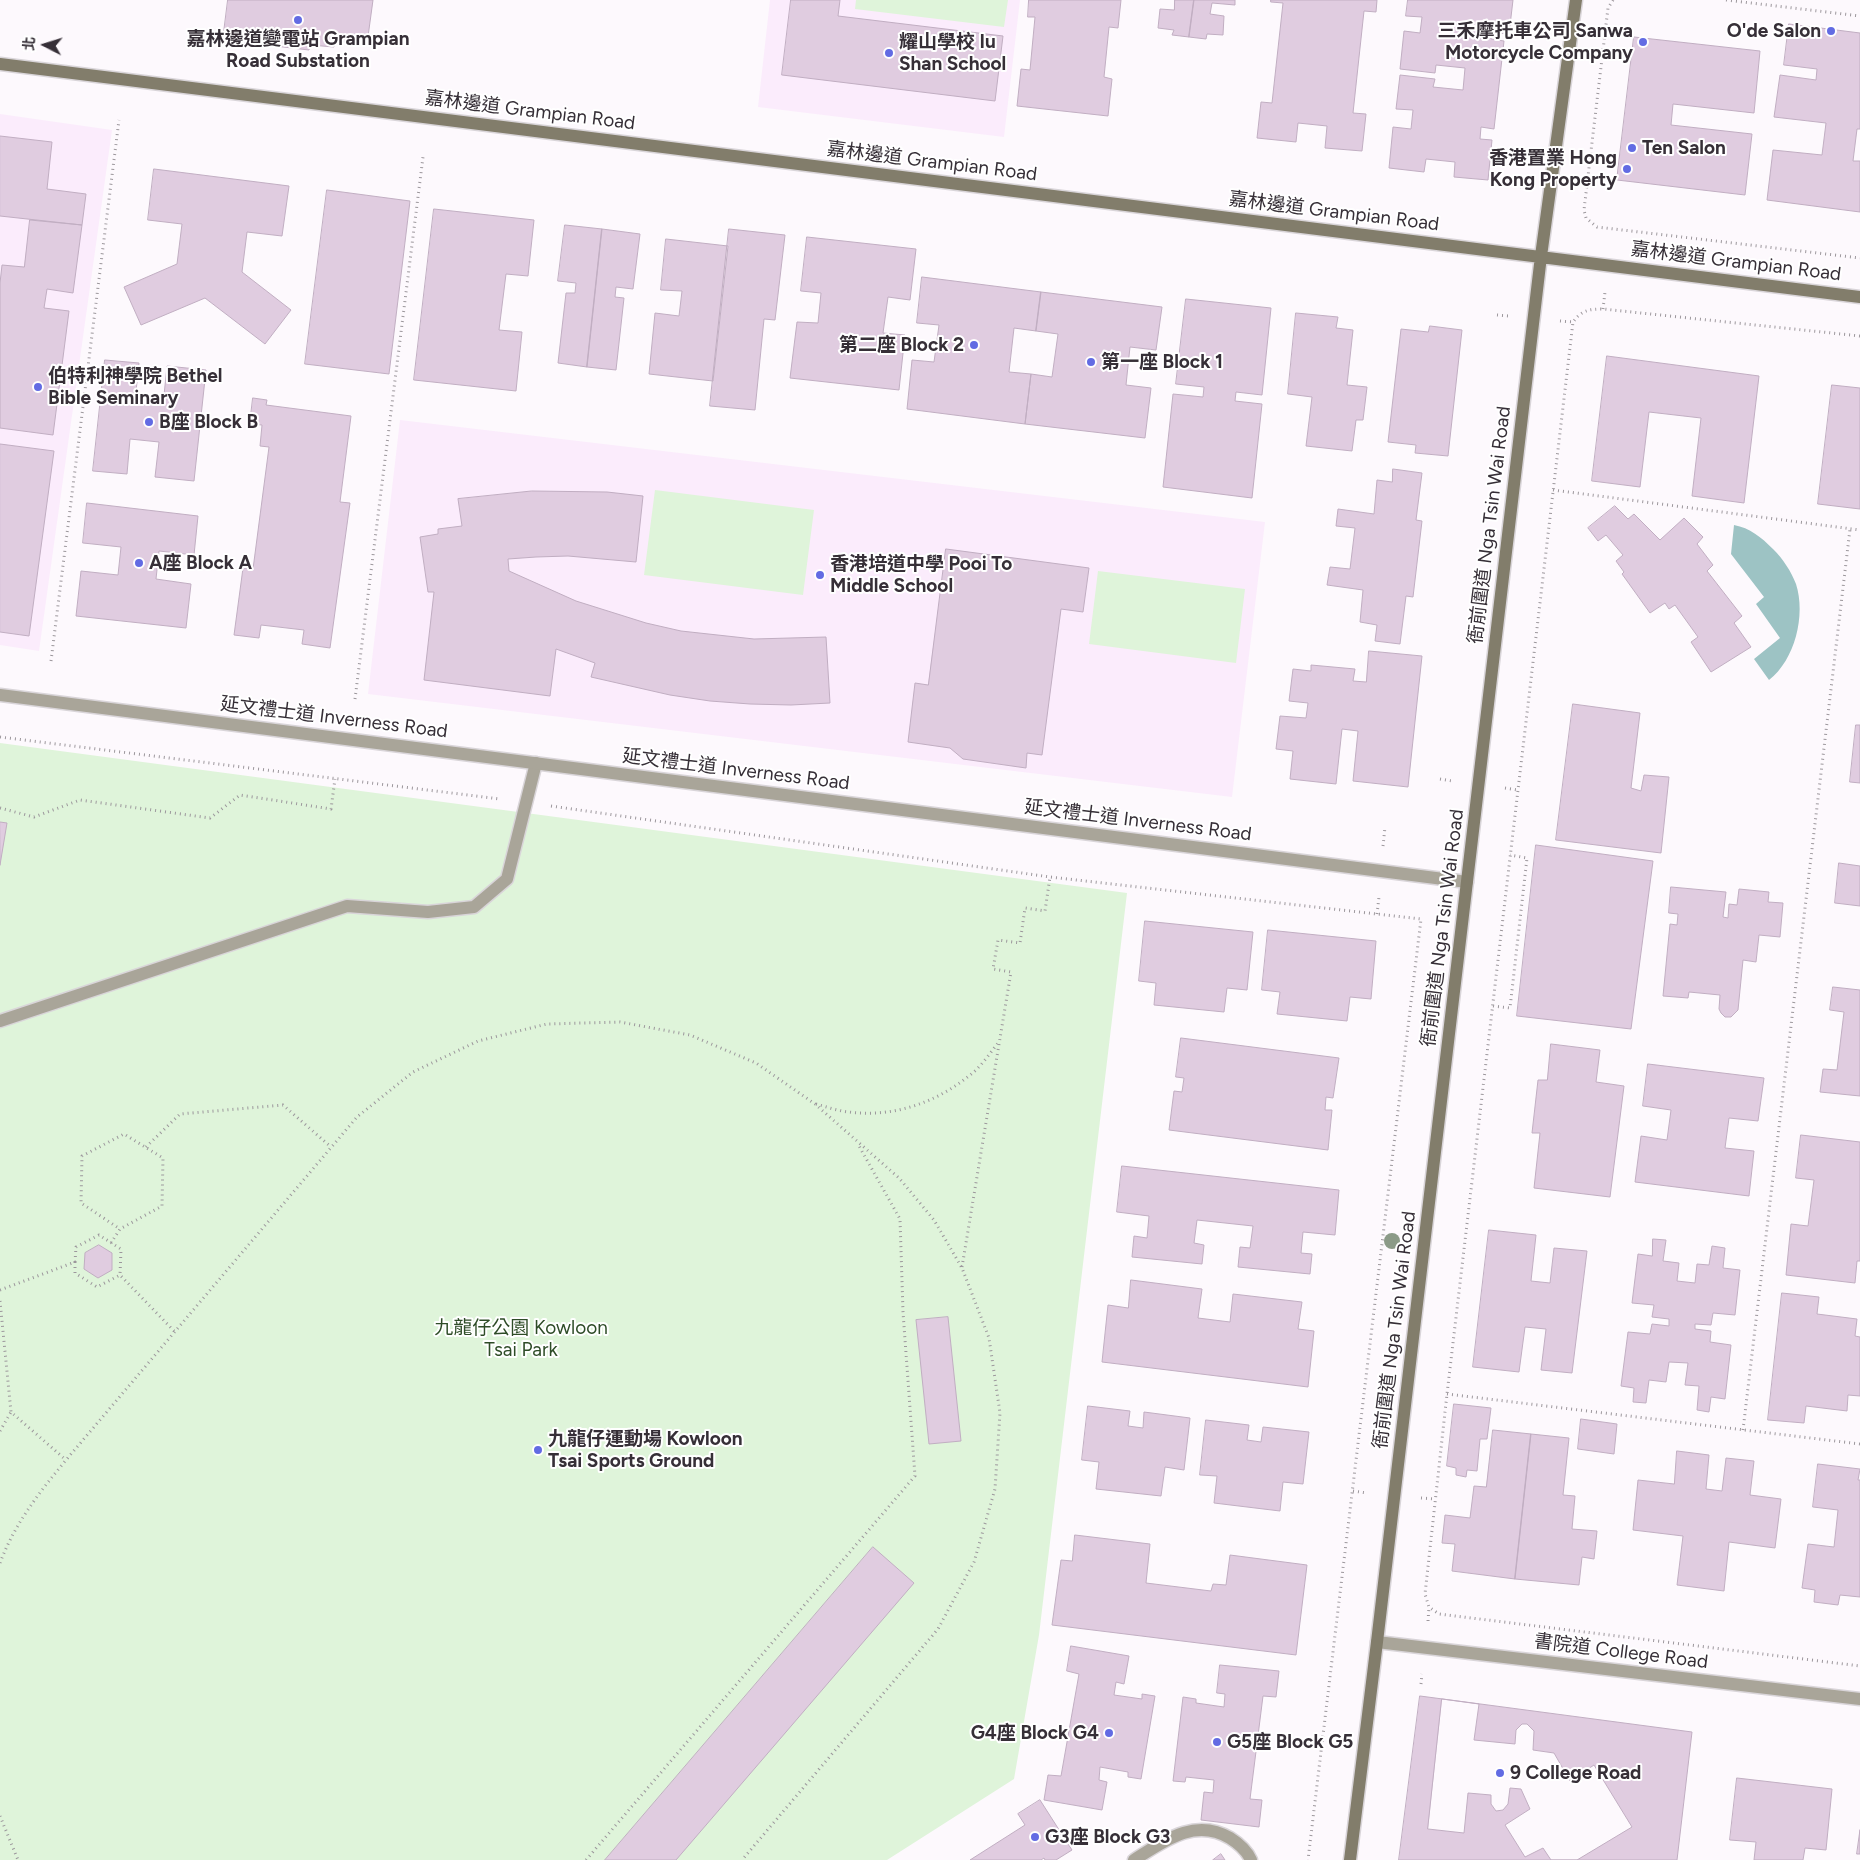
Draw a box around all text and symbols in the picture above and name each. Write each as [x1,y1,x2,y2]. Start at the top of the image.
marker: 嘉林邊道變電站 Grampian Road Substation [292,14,304,26]
north arrow [20,20,70,70]
place label: 三禾摩托車公司 Sanwa Motorcycle Company [1438,20,1633,64]
place label: O'de Salon [1727,20,1821,42]
marker: O'de Salon [1825,25,1837,37]
place label: 嘉林邊道變電站 Grampian Road Substation [187,28,409,72]
place label: 耀山學校 Iu Shan School [899,31,1006,75]
text: 北 [20,36,39,51]
marker: 三禾摩托車公司 Sanwa Motorcycle Company [1637,36,1649,48]
marker: 耀山學校 Iu Shan School [883,47,895,59]
street label: 嘉林邊道 Grampian Road [424,87,636,135]
place label: Ten Salon [1642,137,1726,159]
street label: 嘉林邊道 Grampian Road [826,138,1038,186]
marker: Ten Salon [1626,142,1638,154]
place label: 香港置業 Hong Kong Property [1489,147,1617,191]
marker: 香港置業 Hong Kong Property [1621,163,1633,175]
street label: 嘉林邊道 Grampian Road [1228,188,1440,236]
street label: 嘉林邊道 Grampian Road [1630,238,1842,286]
place label: 第二座 Block 2 [839,334,964,356]
marker: 第二座 Block 2 [968,339,980,351]
place label: 第一座 Block 1 [1101,351,1223,373]
marker: 第一座 Block 1 [1085,356,1097,368]
place label: 伯特利神學院 Bethel Bible Seminary [48,365,222,409]
marker: 伯特利神學院 Bethel Bible Seminary [32,381,44,393]
street label: 衙前圍道 Nga Tsin Wai Road [1464,405,1516,645]
place label: B座 Block B [159,411,258,433]
marker: B座 Block B [143,416,155,428]
place label: A座 Block A [149,552,252,574]
place label: 香港培道中學 Pooi To Middle School [830,553,1012,597]
marker: A座 Block A [133,557,145,569]
marker: 香港培道中學 Pooi To Middle School [814,569,826,581]
street label: 延文禮士道 Inverness Road [219,693,449,743]
street label: 延文禮士道 Inverness Road [621,745,851,795]
street label: 延文禮士道 Inverness Road [1023,796,1253,846]
street label: 衙前圍道 Nga Tsin Wai Road [1417,808,1469,1048]
street label: 衙前圍道 Nga Tsin Wai Road [1369,1210,1421,1450]
park label: 九龍仔公園 Kowloon Tsai Park [434,1317,608,1361]
place label: 九龍仔運動場 Kowloon Tsai Sports Ground [548,1428,743,1472]
marker: 九龍仔運動場 Kowloon Tsai Sports Ground [532,1444,544,1456]
street label: 書院道 College Road [1533,1630,1709,1674]
place label: G4座 Block G4 [971,1722,1099,1744]
marker: G4座 Block G4 [1103,1727,1115,1739]
place label: G5座 Block G5 [1227,1731,1353,1753]
marker: G5座 Block G5 [1211,1736,1223,1748]
place label: 9 College Road [1510,1762,1641,1784]
marker: 9 College Road [1494,1767,1506,1779]
place label: G3座 Block G3 [1045,1826,1170,1848]
marker: G3座 Block G3 [1029,1831,1041,1843]

